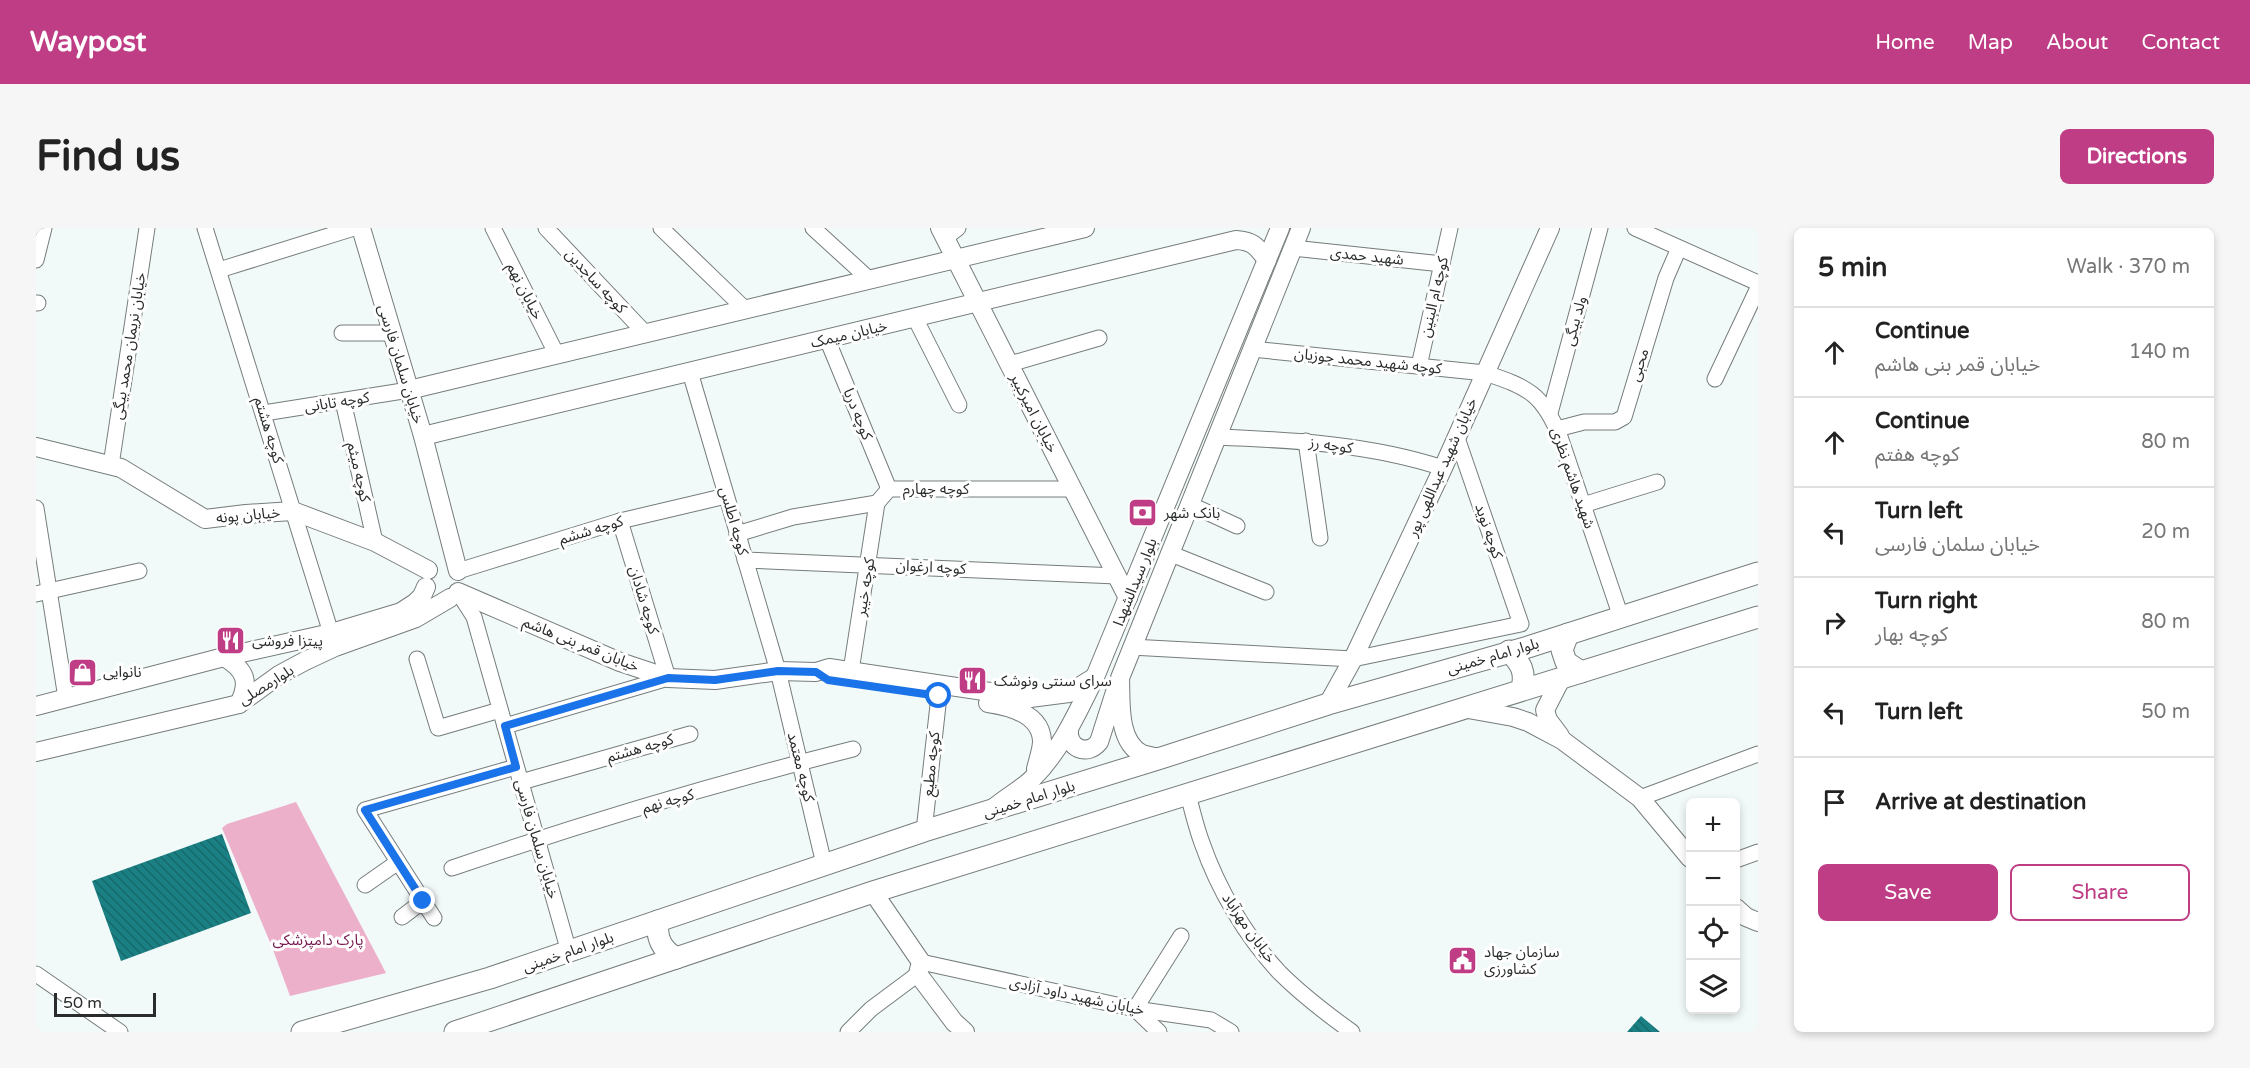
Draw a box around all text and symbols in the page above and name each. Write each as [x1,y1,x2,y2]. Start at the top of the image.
text: Waypost [30,25,146,59]
text: Home [1875,30,1935,55]
text: Map [1968,30,2013,55]
text: About [2046,30,2108,55]
text: Contact [2141,30,2220,55]
button: Directions [2060,129,2214,184]
text: Find us [36,131,180,182]
street label: شهید حمدی [1329,243,1405,269]
street label: کوچه ساجدین [561,245,631,318]
text: 5 min [1818,252,1887,283]
street label: کوچه ام البنین [1416,254,1454,340]
text: Walk · 370 m [2067,255,2190,279]
street label: خیابان نهم [501,260,547,324]
street label: خیابان نریمان محمد بیگی [108,271,150,421]
street label: ولد بیگی [1560,294,1590,348]
street label: خیابان سلمان فارسی [374,302,428,426]
street label: خیابان میمک [809,316,889,352]
text: Continue [1875,318,1970,344]
icon: ahead [1818,336,1851,369]
text: 140 m [2129,340,2190,364]
street label: کوچه شهید محمد جوزیان [1293,344,1443,379]
street label: محبی [1625,346,1653,384]
text: خیابان قمر بنی هاشم [1875,353,2040,377]
street label: خیابان امیرکبیر [1006,369,1062,456]
street label: کوچه دریا [839,385,877,444]
street label: کوچه تابانی [303,388,372,417]
street label: خیابان شهید عبداللهی پور [1403,394,1482,541]
street label: کوچه هشتم [248,395,288,467]
text: Continue [1875,408,1970,434]
street label: شهید هاشم نظری [1545,425,1599,532]
icon: ahead [1818,426,1851,459]
text: 80 m [2141,430,2190,454]
street label: کوچه رز [1307,433,1355,458]
street label: کوچه میثم [341,440,375,505]
text: کوچه هفتم [1875,443,1959,467]
street label: کوچه چهارم [903,480,970,500]
street label: کوچه اطلس [715,485,753,558]
bank icon: بانک شهر [1127,497,1159,529]
text: Turn left [1875,498,1963,524]
street label: کوچه نوید [1470,501,1507,562]
street label: خیابان پونه [215,503,281,528]
place label: بانک شهر [1163,504,1220,522]
street label: کوچه ششم [557,511,627,550]
icon: left [1818,516,1851,549]
text: 20 m [2141,520,2190,544]
text: خیابان سلمان فارسی [1875,533,2040,557]
street label: بلوار سیدالشهدا [1109,535,1161,629]
street label: کوچه خیبر [851,556,880,619]
street label: کوچه ارغوان [895,556,967,579]
street label: کوچه شادان [624,564,663,637]
text: Turn right [1875,588,1977,614]
icon: right [1818,606,1851,639]
text: 80 m [2141,610,2190,634]
street label: خیابان قمر بنی هاشم [519,612,642,677]
text: کوچه بهار [1875,623,1948,647]
restaurant icon: پیتزا فروشی [215,625,247,657]
place label: پیتزا فروشی [252,632,323,651]
street label: بلوار امام خمینی [1445,634,1542,680]
shop icon: نانوایی [66,656,98,688]
street label: بلوارمصلی [235,661,297,709]
place label: نانوایی [103,663,142,681]
restaurant icon: سرای سنتی ونوشک [957,665,989,697]
place label: سرای سنتی ونوشک [994,672,1112,690]
route start [925,682,951,708]
icon: left [1818,696,1851,729]
text: Turn left [1875,699,1963,725]
text: 50 m [2141,700,2190,724]
street label: کوچه هشتم [605,730,677,768]
street label: کوچه معتمد [783,730,819,805]
street label: کوچه مطیع [919,730,946,798]
street label: خیابان سلمان فارسی [511,777,563,901]
street label: بلوار امام خمینی [981,777,1078,823]
street label: کوچه نهم [640,785,697,819]
icon: arrive [1818,786,1851,819]
text: Arrive at destination [1875,789,2086,815]
map controls [1686,798,1740,1014]
button: + [1686,798,1740,852]
button: − [1686,852,1740,906]
button: Save [1818,864,1998,921]
button: Share [2010,864,2190,921]
route end [409,887,435,913]
street label: خیابان مهرآباد [1218,889,1280,967]
button: locate [1686,906,1740,960]
street label: بلوار امام خمینی [520,928,616,978]
park label: پارک دامپزشکی [273,931,363,950]
place label: سازمان جهاد کشاورزی [1484,943,1560,978]
public building icon: سازمان جهاد کشاورزی [1447,945,1479,977]
button: layers [1686,960,1740,1014]
street label: خیابان شهید داود آزادی [1008,973,1146,1019]
scale bar [54,990,156,1018]
text: 50 m [63,993,102,1013]

